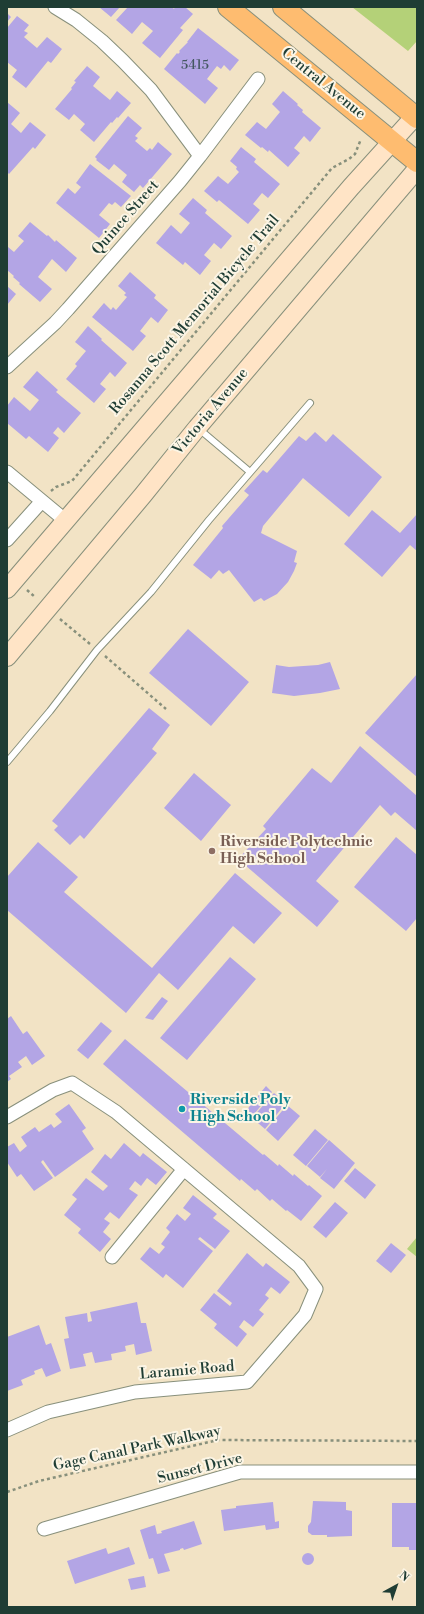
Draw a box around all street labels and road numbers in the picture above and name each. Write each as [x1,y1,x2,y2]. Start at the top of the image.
street label: Central Avenue [277,45,369,123]
street label: Quince Street [89,177,163,259]
street label: Rosanna Scott Memorial Bicycle Trail [106,212,284,418]
street label: Victoria Avenue [169,365,253,459]
street label: Laramie Road [139,1358,235,1384]
street label: Gage Canal Park Walkway [52,1422,222,1476]
street label: Sunset Drive [156,1450,244,1488]

